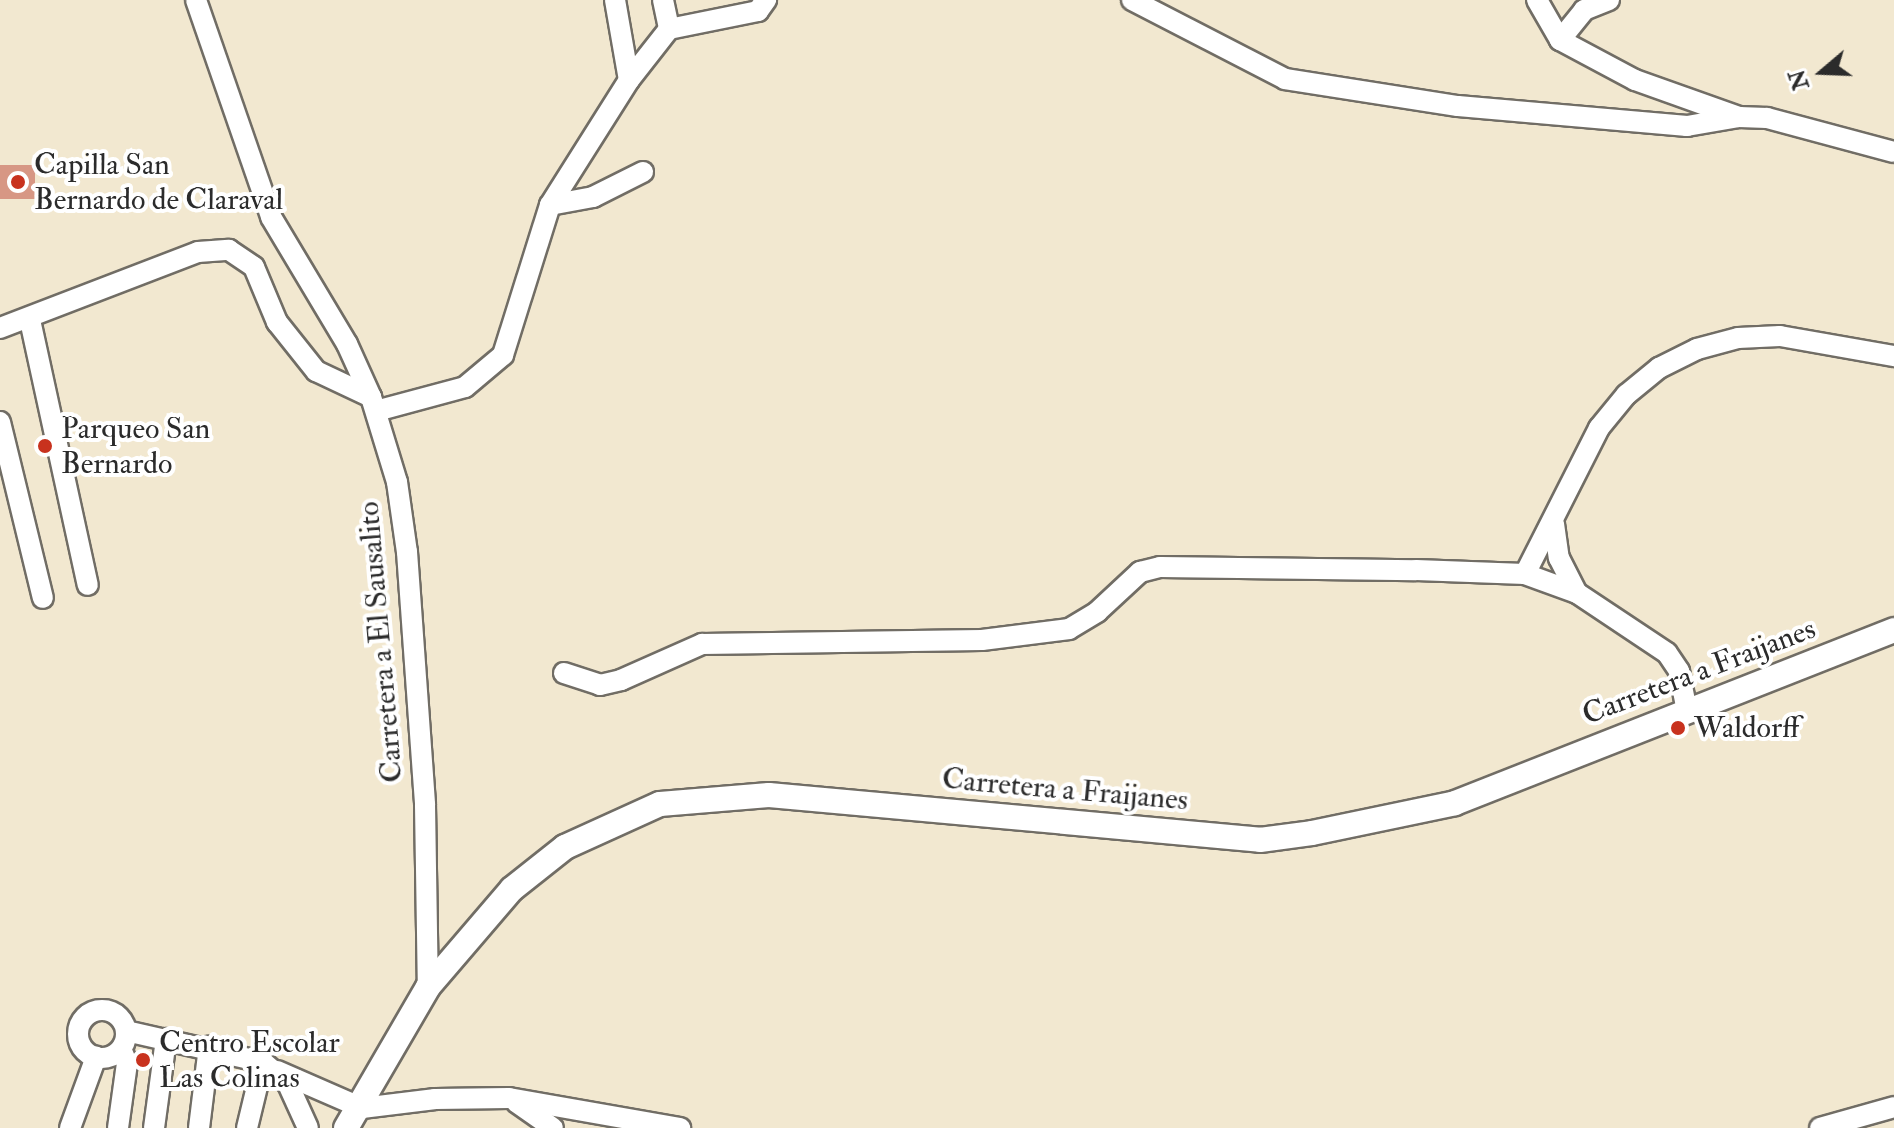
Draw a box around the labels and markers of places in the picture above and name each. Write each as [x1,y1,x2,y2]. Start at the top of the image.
place label: Capilla San Bernardo de Claraval [34,147,283,218]
marker: Capilla San Bernardo de Claraval [9,173,27,191]
place label: Parqueo San Bernardo [61,411,210,482]
marker: Parqueo San Bernardo [36,437,54,455]
place label: Waldorff [1694,710,1799,746]
marker: Waldorff [1669,719,1687,737]
place label: Centro Escolar Las Colinas [159,1025,340,1096]
marker: Centro Escolar Las Colinas [134,1051,152,1069]

